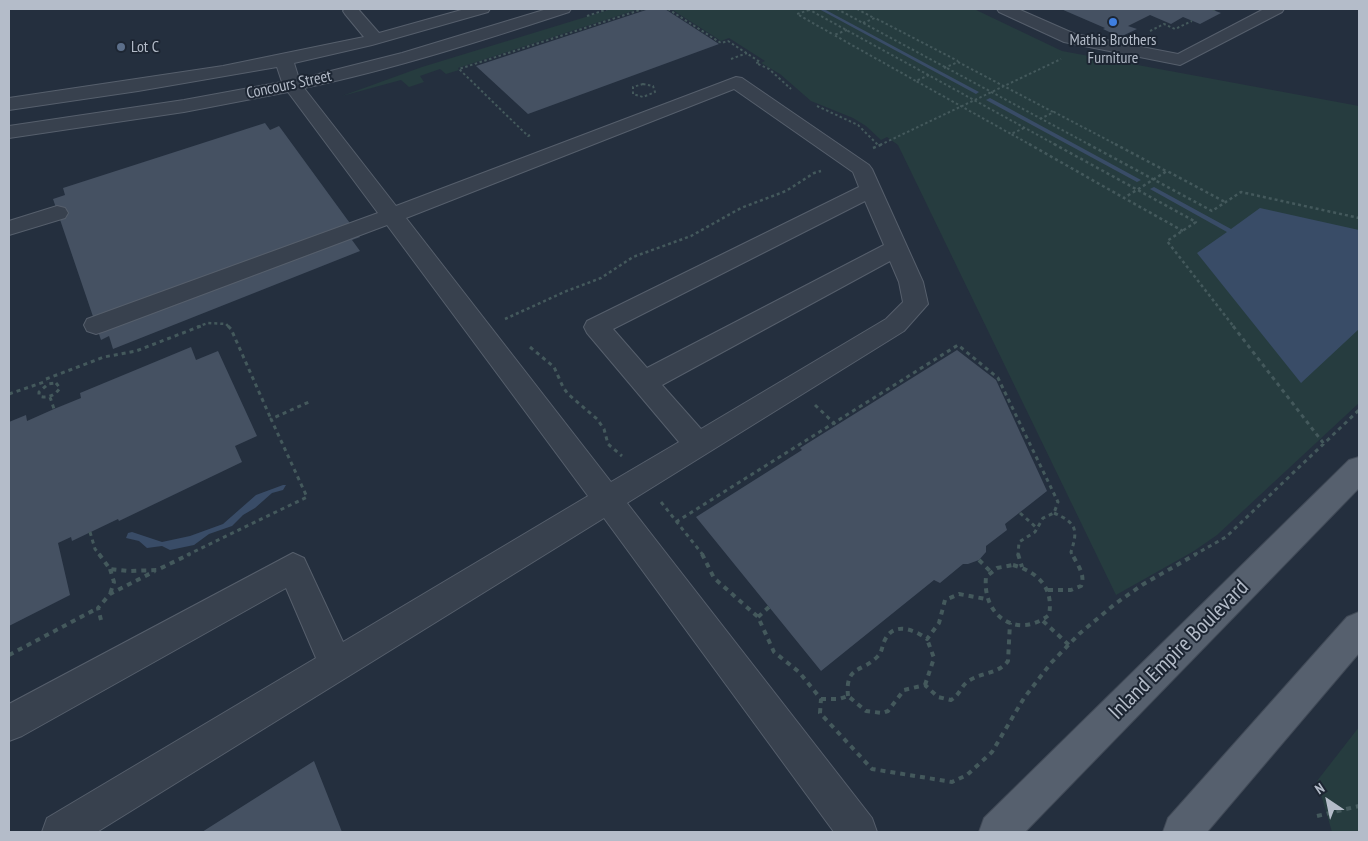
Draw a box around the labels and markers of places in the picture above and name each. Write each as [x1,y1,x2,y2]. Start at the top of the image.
marker: Mathis Brothers Furniture [1107,16,1119,28]
place label: Mathis Brothers Furniture [1070,30,1156,68]
place label: Lot C [131,37,159,57]
marker: Lot C [115,41,127,53]

